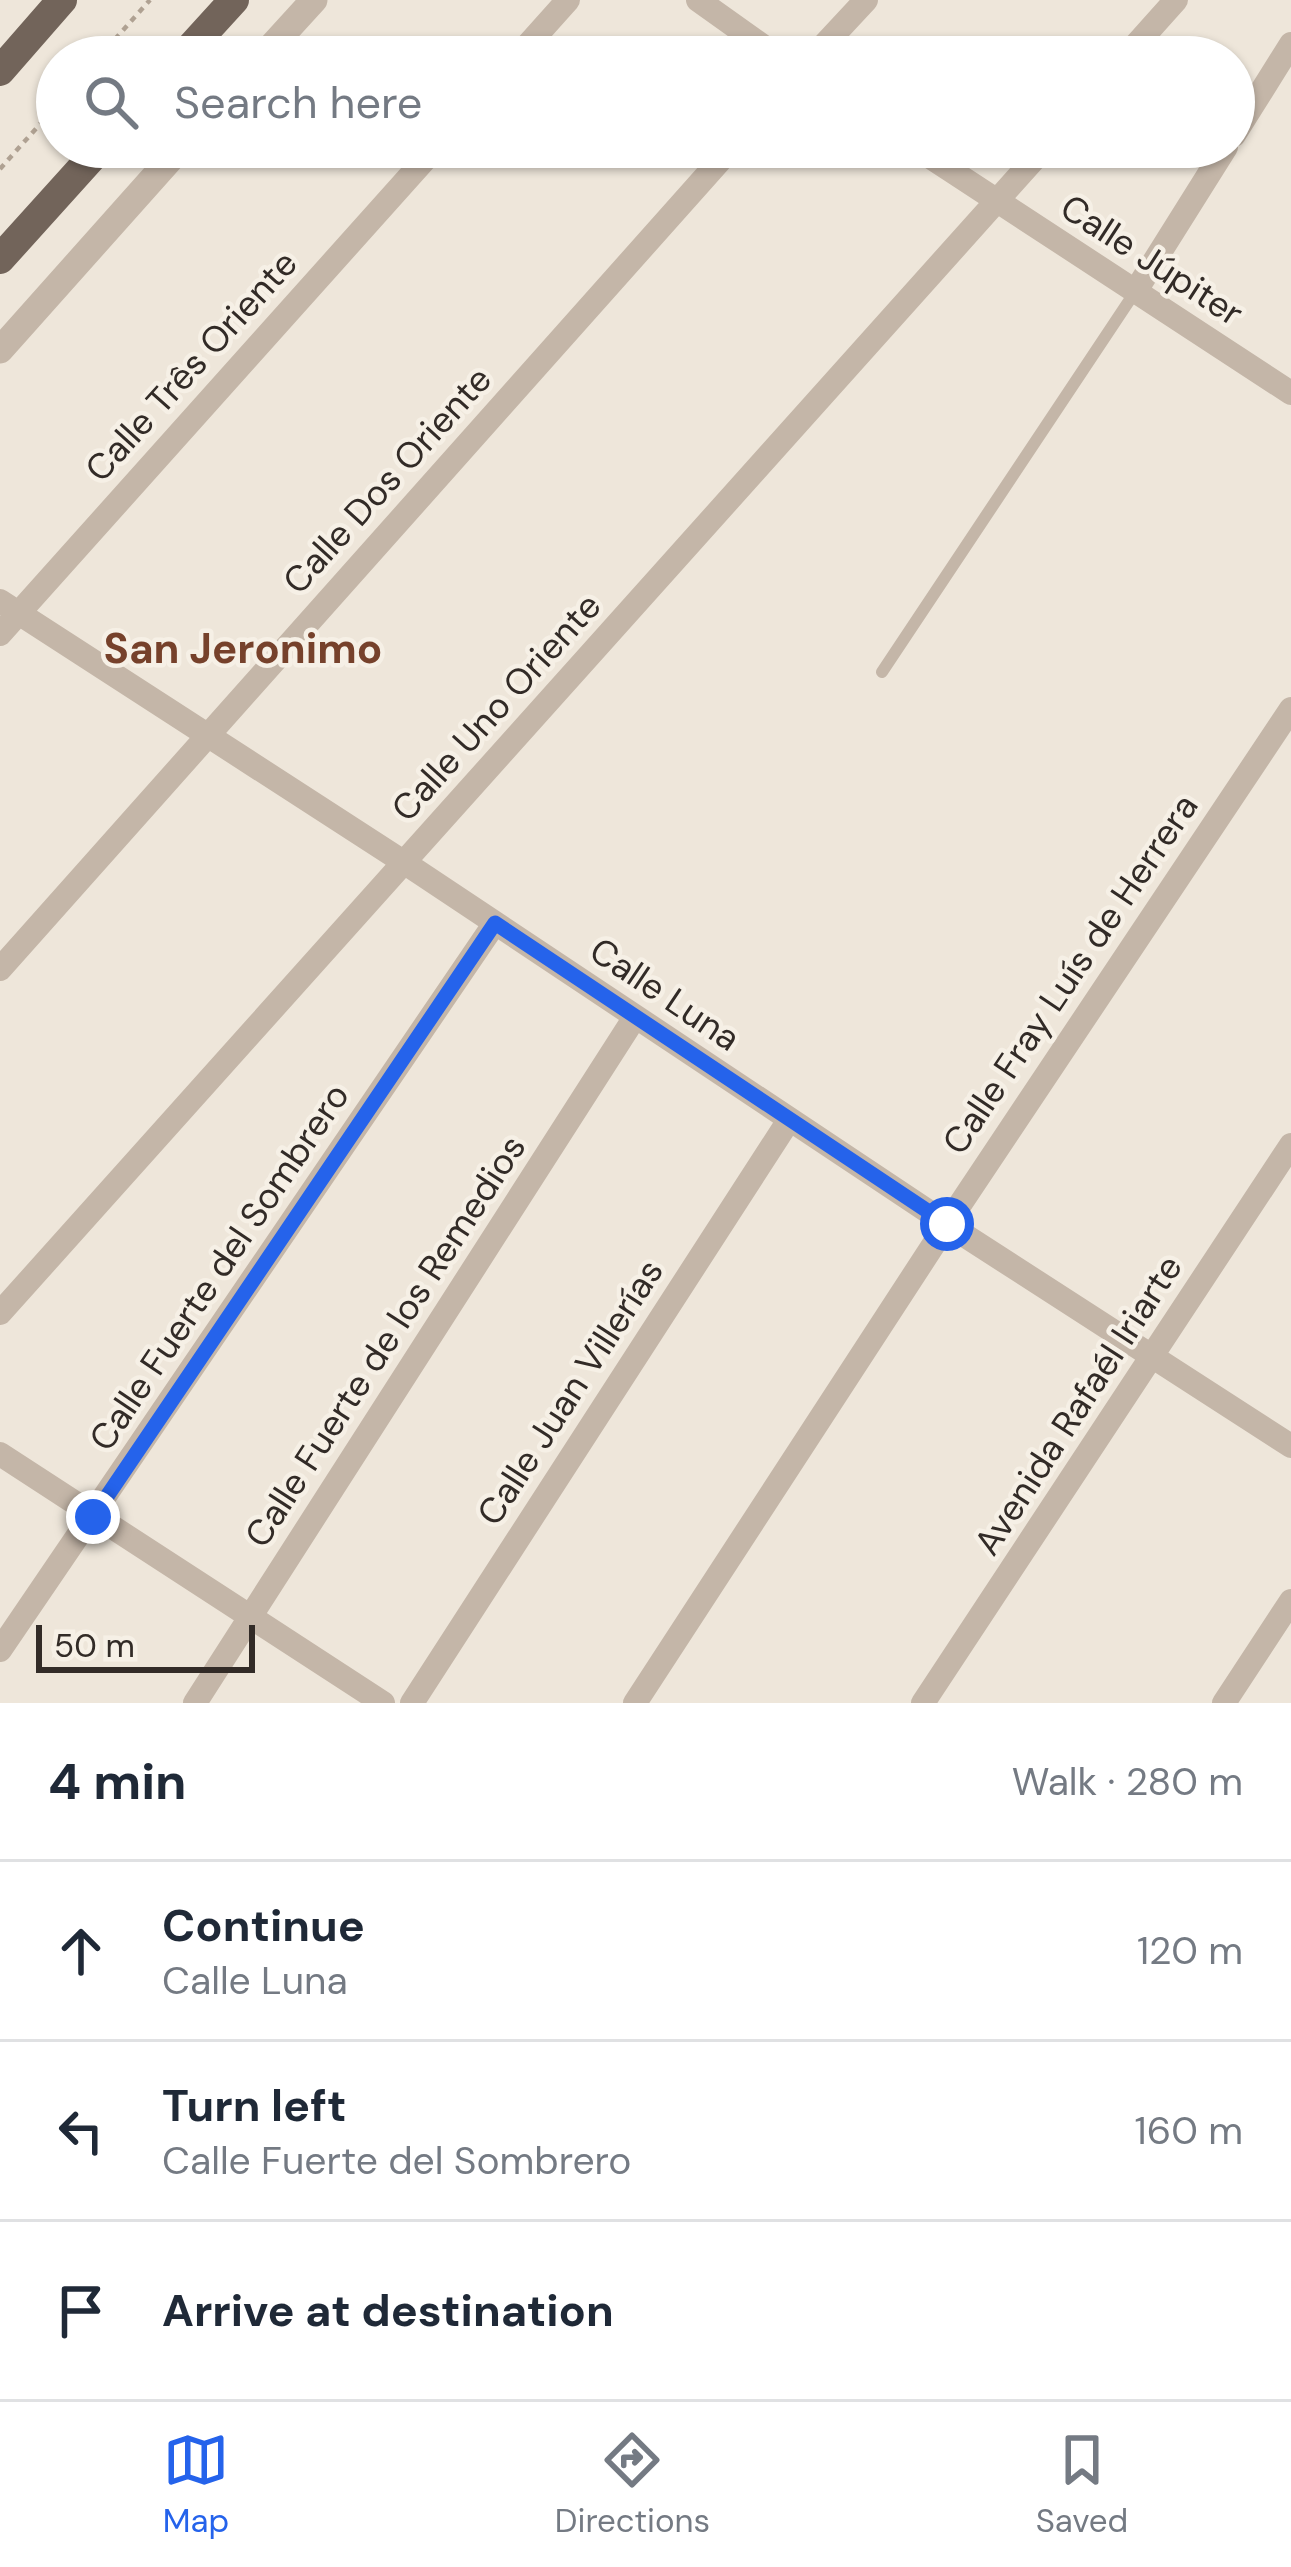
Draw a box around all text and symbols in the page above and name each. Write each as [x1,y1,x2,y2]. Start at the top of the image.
search box [36,36,1255,168]
icon: search [78,69,144,135]
text: Search here [174,73,422,132]
street label: Calle Júpiter [1052,183,1252,337]
street label: Calle Três Oriente [75,241,307,491]
street label: Calle Dos Oriente [272,356,502,604]
street label: Calle Uno Oriente [381,583,611,831]
district label: San Jeronimo [104,621,382,676]
street label: Calle Fray Luís de Herrera [932,785,1208,1163]
street label: Calle Luna [581,927,749,1061]
street label: Calle Fuerte del Sombrero [78,1074,360,1460]
street label: Calle Fuerte de los Remedios [234,1126,536,1556]
route start [920,1197,974,1251]
street label: Avenida Rafaél Iriarte [963,1246,1193,1564]
street label: Calle Juan Villerías [466,1250,674,1534]
route end [66,1490,120,1544]
scale bar [36,1619,255,1672]
text: 50 m [54,1624,135,1667]
text: 4 min [48,1748,187,1815]
text: Walk · 280 m [1012,1756,1243,1807]
text: Continue [162,1896,365,1955]
icon: ahead [48,1918,114,1984]
text: 120 m [1137,1925,1243,1976]
text: Calle Luna [162,1955,348,2006]
text: Turn left [162,2076,346,2135]
icon: left [48,2098,114,2164]
text: 160 m [1135,2105,1243,2156]
text: Calle Fuerte del Sombrero [162,2135,631,2186]
icon: arrive [48,2278,114,2344]
text: Arrive at destination [162,2281,614,2340]
tab: Map [163,2427,229,2542]
tab: Directions [555,2427,710,2542]
tab: Saved [1036,2427,1128,2542]

